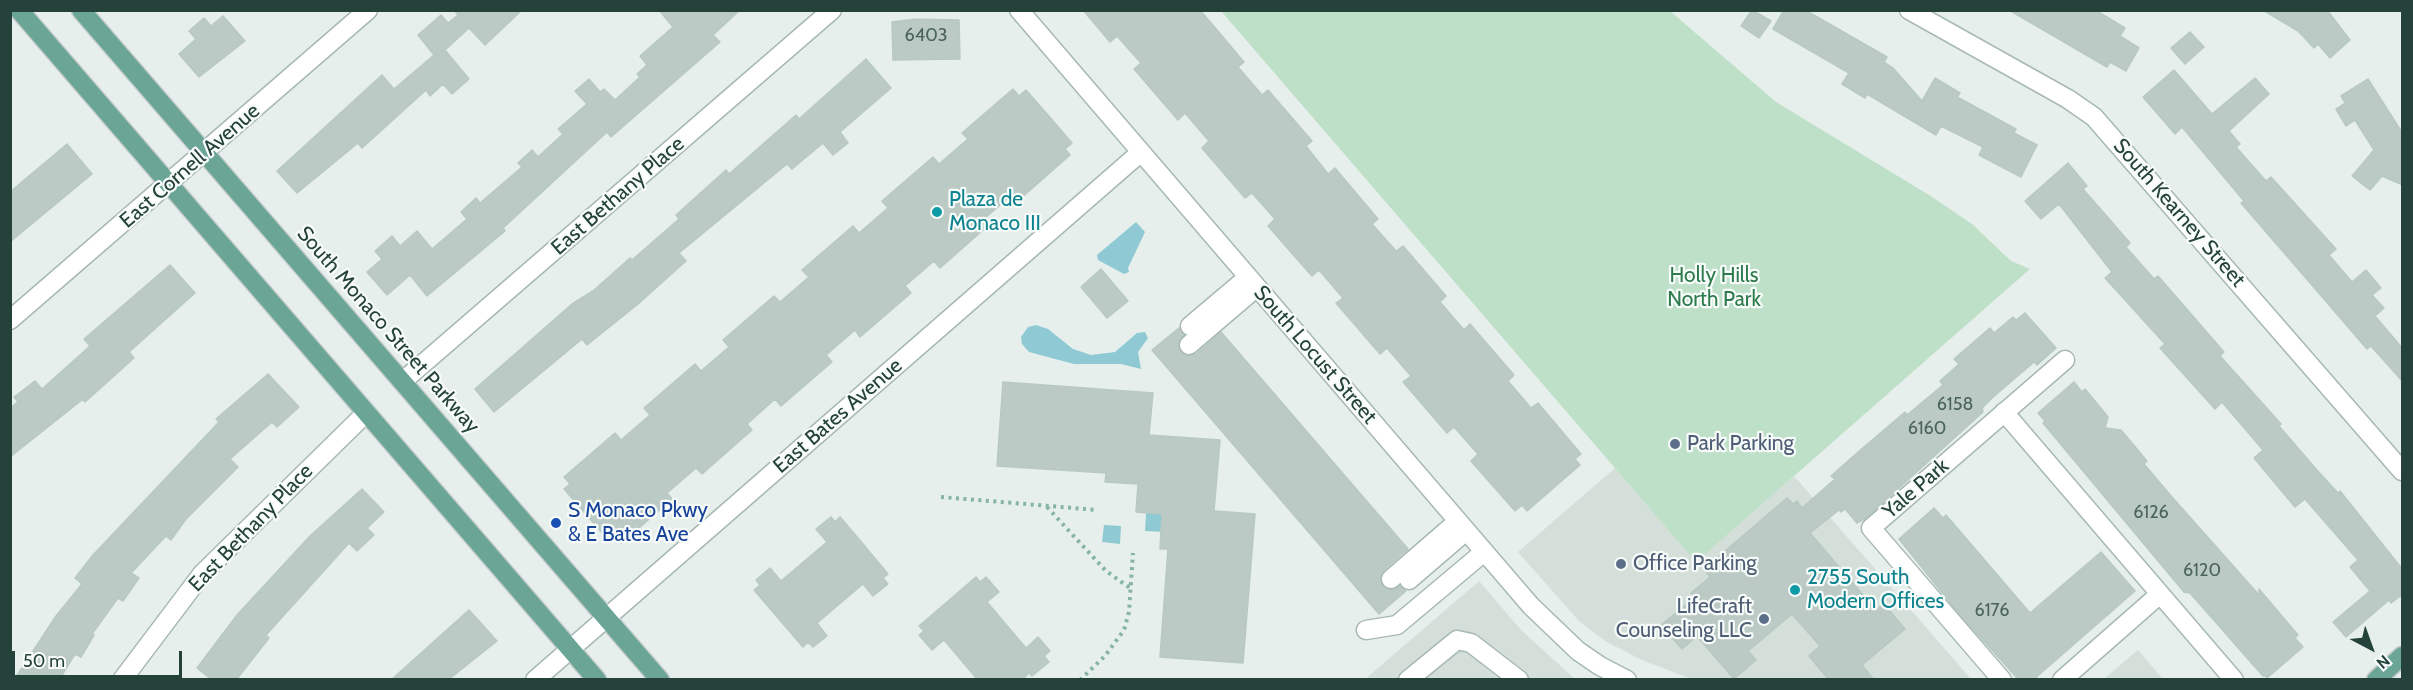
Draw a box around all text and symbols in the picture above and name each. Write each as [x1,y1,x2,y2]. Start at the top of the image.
house number: 6403 [905,25,947,47]
street label: East Cornell Avenue [115,99,265,233]
street label: East Bethany Place [546,131,690,261]
street label: South Kearney Street [2108,134,2250,292]
place label: Plaza de Monaco III [949,187,1041,237]
marker: Plaza de Monaco III [930,205,944,219]
street label: South Monaco Street Parkway [291,221,485,439]
park label: Holly Hills North Park [1667,263,1761,313]
street label: South Locust Street [1248,281,1382,429]
street label: East Bates Avenue [768,353,908,479]
house number: 6158 [1937,394,1973,416]
house number: 6160 [1908,418,1946,440]
place label: Park Parking [1687,431,1794,457]
marker: Park Parking [1668,437,1682,451]
street label: Yale Park [1878,454,1954,524]
street label: East Bethany Place [184,459,318,597]
place label: S Monaco Pkwy & E Bates Ave [568,498,708,548]
house number: 6126 [2133,502,2169,524]
marker: S Monaco Pkwy & E Bates Ave [549,516,563,530]
place label: Office Parking [1633,551,1757,577]
marker: Office Parking [1614,557,1628,571]
house number: 6120 [2183,560,2221,582]
place label: 2755 South Modern Offices [1807,565,1944,615]
marker: 2755 South Modern Offices [1788,583,1802,597]
place label: LifeCraft Counseling LLC [1616,594,1752,644]
house number: 6176 [1975,600,2009,622]
marker: LifeCraft Counseling LLC [1757,612,1771,626]
north arrow [2341,618,2401,678]
scale bar [15,639,184,677]
text: 50 m [23,650,65,672]
text: N [2373,651,2394,673]

